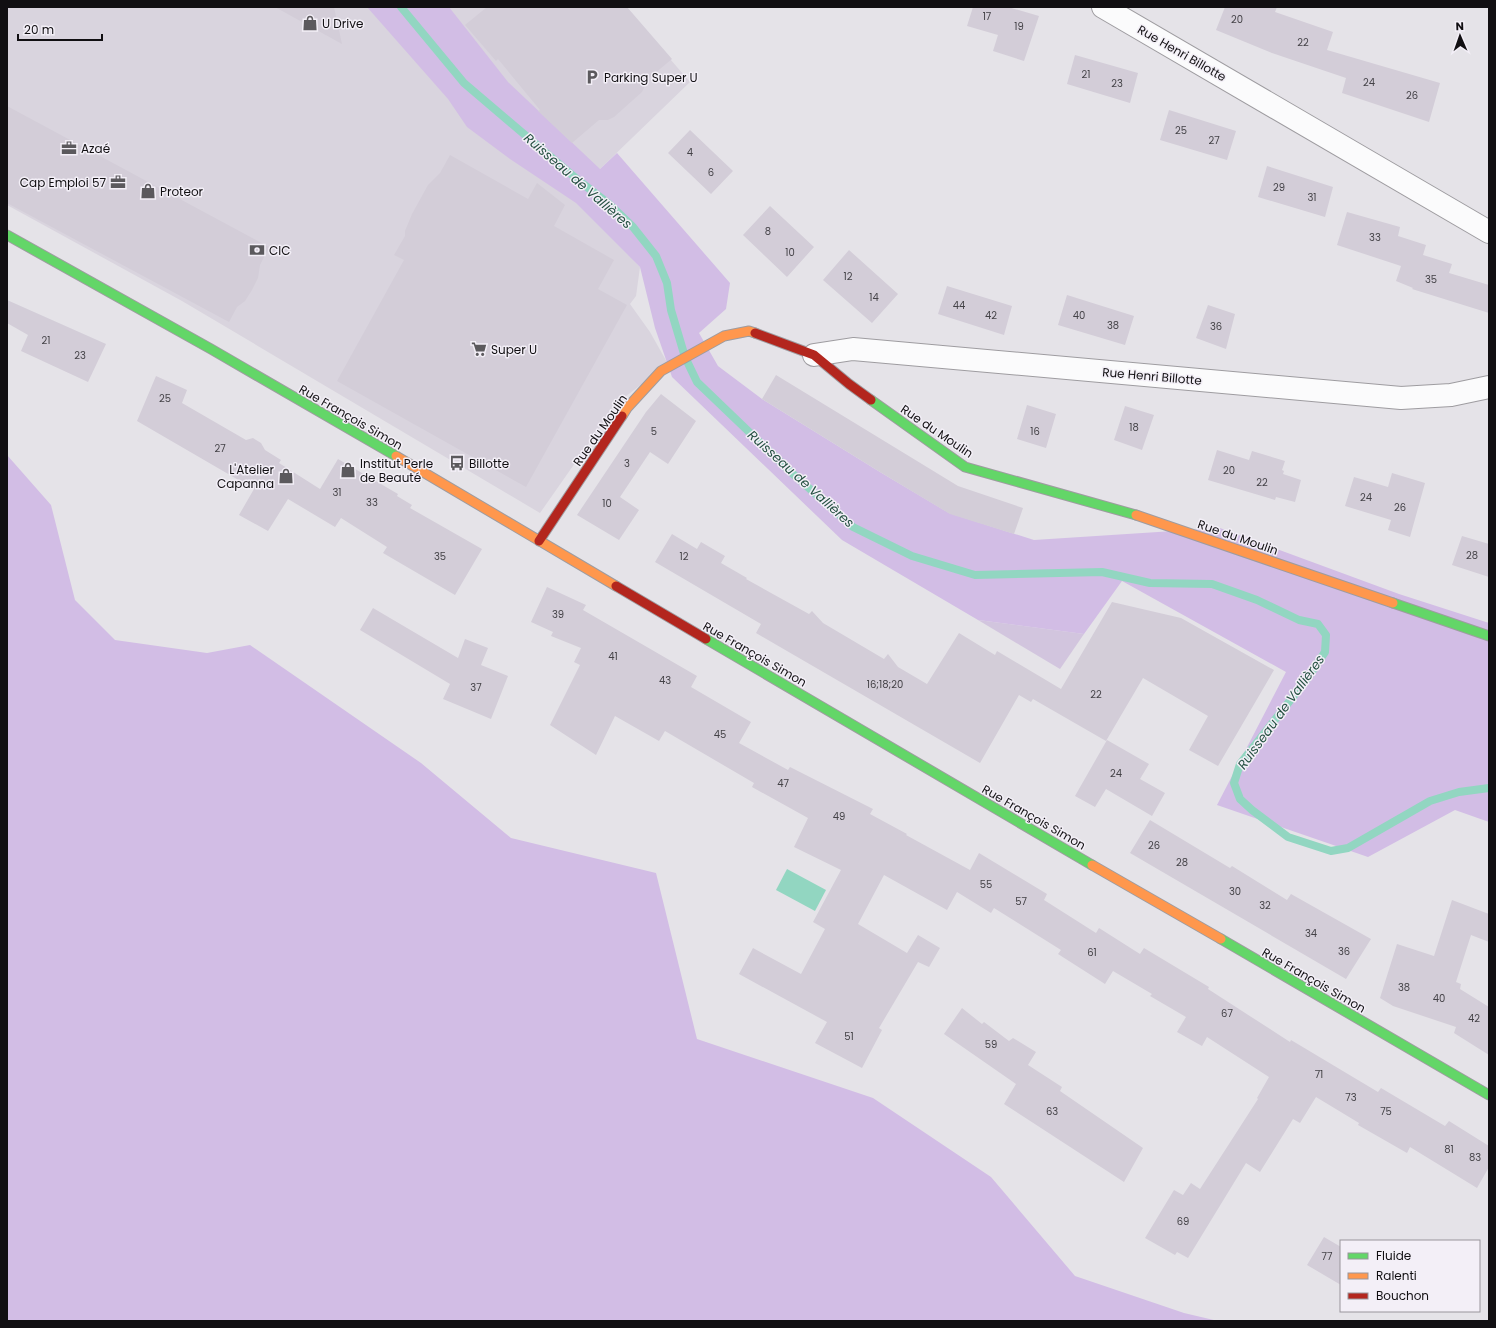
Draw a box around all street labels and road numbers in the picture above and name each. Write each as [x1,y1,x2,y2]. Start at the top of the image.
street label: Rue Henri Billotte [1135,21,1229,85]
street label: Rue Henri Billotte [1102,363,1202,389]
street label: Rue François Simon [296,380,406,454]
street label: Rue du Moulin [569,391,631,469]
street label: Rue du Moulin [897,400,977,462]
street label: Rue du Moulin [1196,515,1280,559]
street label: Rue François Simon [700,617,810,691]
street label: Rue François Simon [979,780,1089,854]
street label: Rue François Simon [1259,943,1369,1017]

